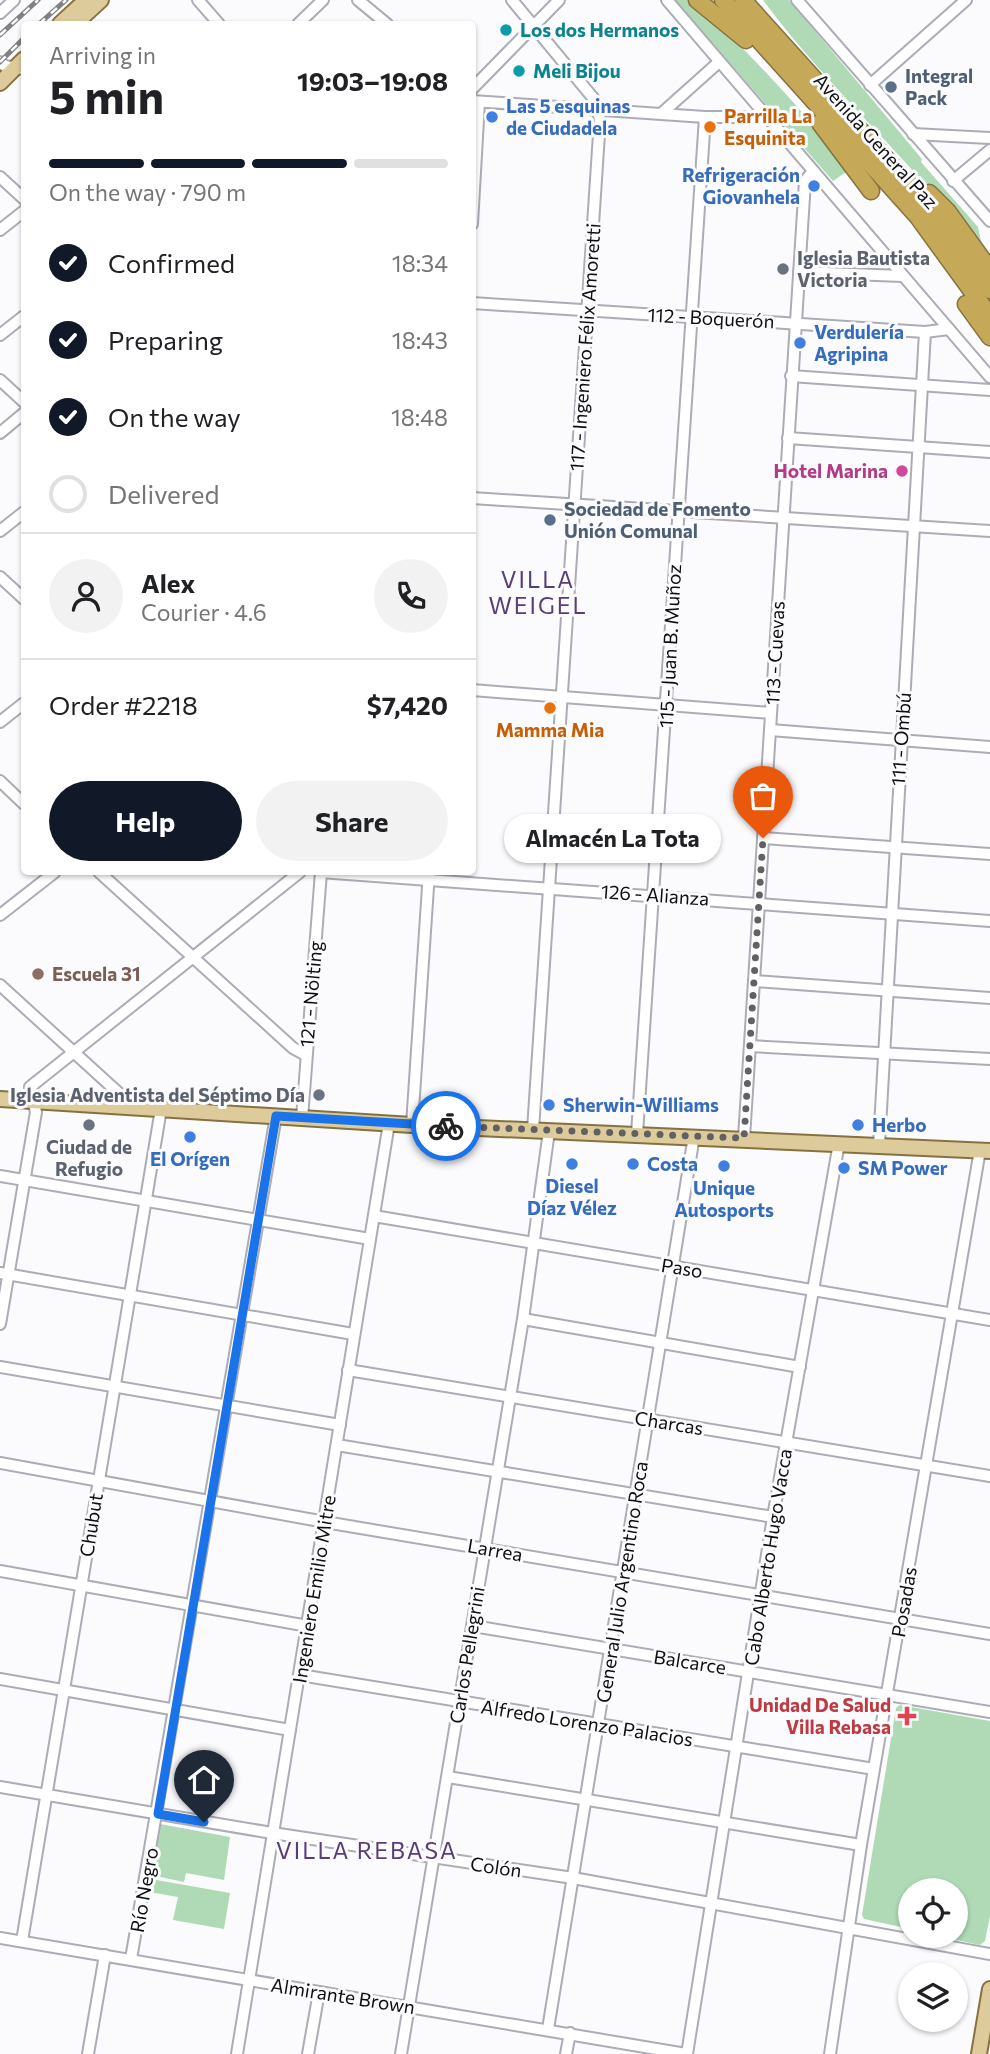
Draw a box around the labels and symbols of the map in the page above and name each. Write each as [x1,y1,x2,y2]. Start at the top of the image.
place label: Los dos Hermanos [520,18,679,41]
marker: Los dos Hermanos [498,22,514,38]
place label: Meli Bijou [533,59,621,82]
marker: Meli Bijou [511,63,527,79]
place label: Integral Pack [905,64,973,109]
street label: Avenida General Paz [810,68,943,213]
marker: Integral Pack [883,79,899,95]
place label: Las 5 esquinas de Ciudadela [506,94,630,139]
place label: Parrilla La Esquinita [724,104,812,149]
marker: Las 5 esquinas de Ciudadela [484,109,500,125]
marker: Parrilla La Esquinita [702,119,718,135]
place label: Refrigeración Giovanhela [682,163,800,208]
marker: Refrigeración Giovanhela [806,178,822,194]
street label: 117 - Ingeniero Félix Amoretti [564,222,605,472]
place label: Iglesia Bautista Victoria [797,246,930,291]
marker: Iglesia Bautista Victoria [775,261,791,277]
street label: 112 - Boquerón [647,303,775,332]
place label: Verdulería Agripina [814,320,904,365]
marker: Verdulería Agripina [792,335,808,351]
place label: Hotel Marina [773,459,888,482]
marker: Hotel Marina [894,463,910,479]
place label: Sociedad de Fomento Unión Comunal [564,497,751,542]
marker: Sociedad de Fomento Unión Comunal [542,512,558,528]
street label: 115 - Juan B. Muñoz [654,564,685,728]
district label: VILLA WEIGEL [488,565,588,619]
street label: 113 - Cuevas [760,600,789,705]
street label: 111 - Ombú [886,691,915,786]
marker: Mamma Mia [542,700,558,716]
place label: Mamma Mia [496,718,604,741]
pin [733,766,793,838]
callout: Almacén La Tota [504,814,721,862]
street label: 126 - Alianza [600,879,710,910]
street label: 121 - Nölting [294,940,327,1048]
place label: Escuela 31 [52,962,141,985]
marker: Escuela 31 [30,966,46,982]
place label: Iglesia Adventista del Séptimo Día [10,1083,305,1106]
marker: Iglesia Adventista del Séptimo Día [311,1087,327,1103]
courier [411,1091,481,1161]
place label: Sherwin-Williams [563,1093,719,1116]
marker: Sherwin-Williams [541,1097,557,1113]
place label: Herbo [872,1113,927,1136]
marker: Ciudad de Refugio [81,1117,97,1133]
marker: Herbo [850,1117,866,1133]
marker: El Orígen [182,1129,198,1145]
place label: Ciudad de Refugio [46,1135,132,1180]
place label: El Orígen [150,1147,230,1170]
place label: Costa [647,1152,698,1175]
marker: Diesel Díaz Vélez [564,1156,580,1172]
marker: Costa [625,1156,641,1172]
place label: SM Power [858,1156,948,1179]
marker: Unique Autosports [716,1158,732,1174]
marker: SM Power [836,1160,852,1176]
place label: Diesel Díaz Vélez [527,1174,617,1219]
place label: Unique Autosports [674,1176,774,1221]
street label: Paso [660,1253,705,1282]
street label: Charcas [633,1406,705,1439]
street label: Cabo Alberto Hugo Vacca [739,1447,796,1667]
street label: General Julio Argentino Roca [591,1459,652,1705]
street label: Chubut [74,1491,107,1558]
street label: Ingeniero Emilio Mitre [287,1493,340,1685]
street label: Larrea [466,1533,524,1566]
street label: Posadas [886,1565,921,1639]
street label: Carlos Pellegrini [444,1585,489,1725]
street label: Balcarce [652,1644,728,1679]
place label: Unidad De Salud Villa Rebasa [749,1693,891,1738]
street label: Alfredo Lorenzo Palacios [479,1694,695,1751]
marker: Unidad De Salud Villa Rebasa [897,1706,917,1726]
pin [174,1750,234,1822]
district label: VILLA REBASA [276,1836,458,1864]
street label: Río Negro [125,1846,162,1934]
street label: Colón [469,1852,523,1881]
street label: Almirante Brown [269,1973,417,2018]

